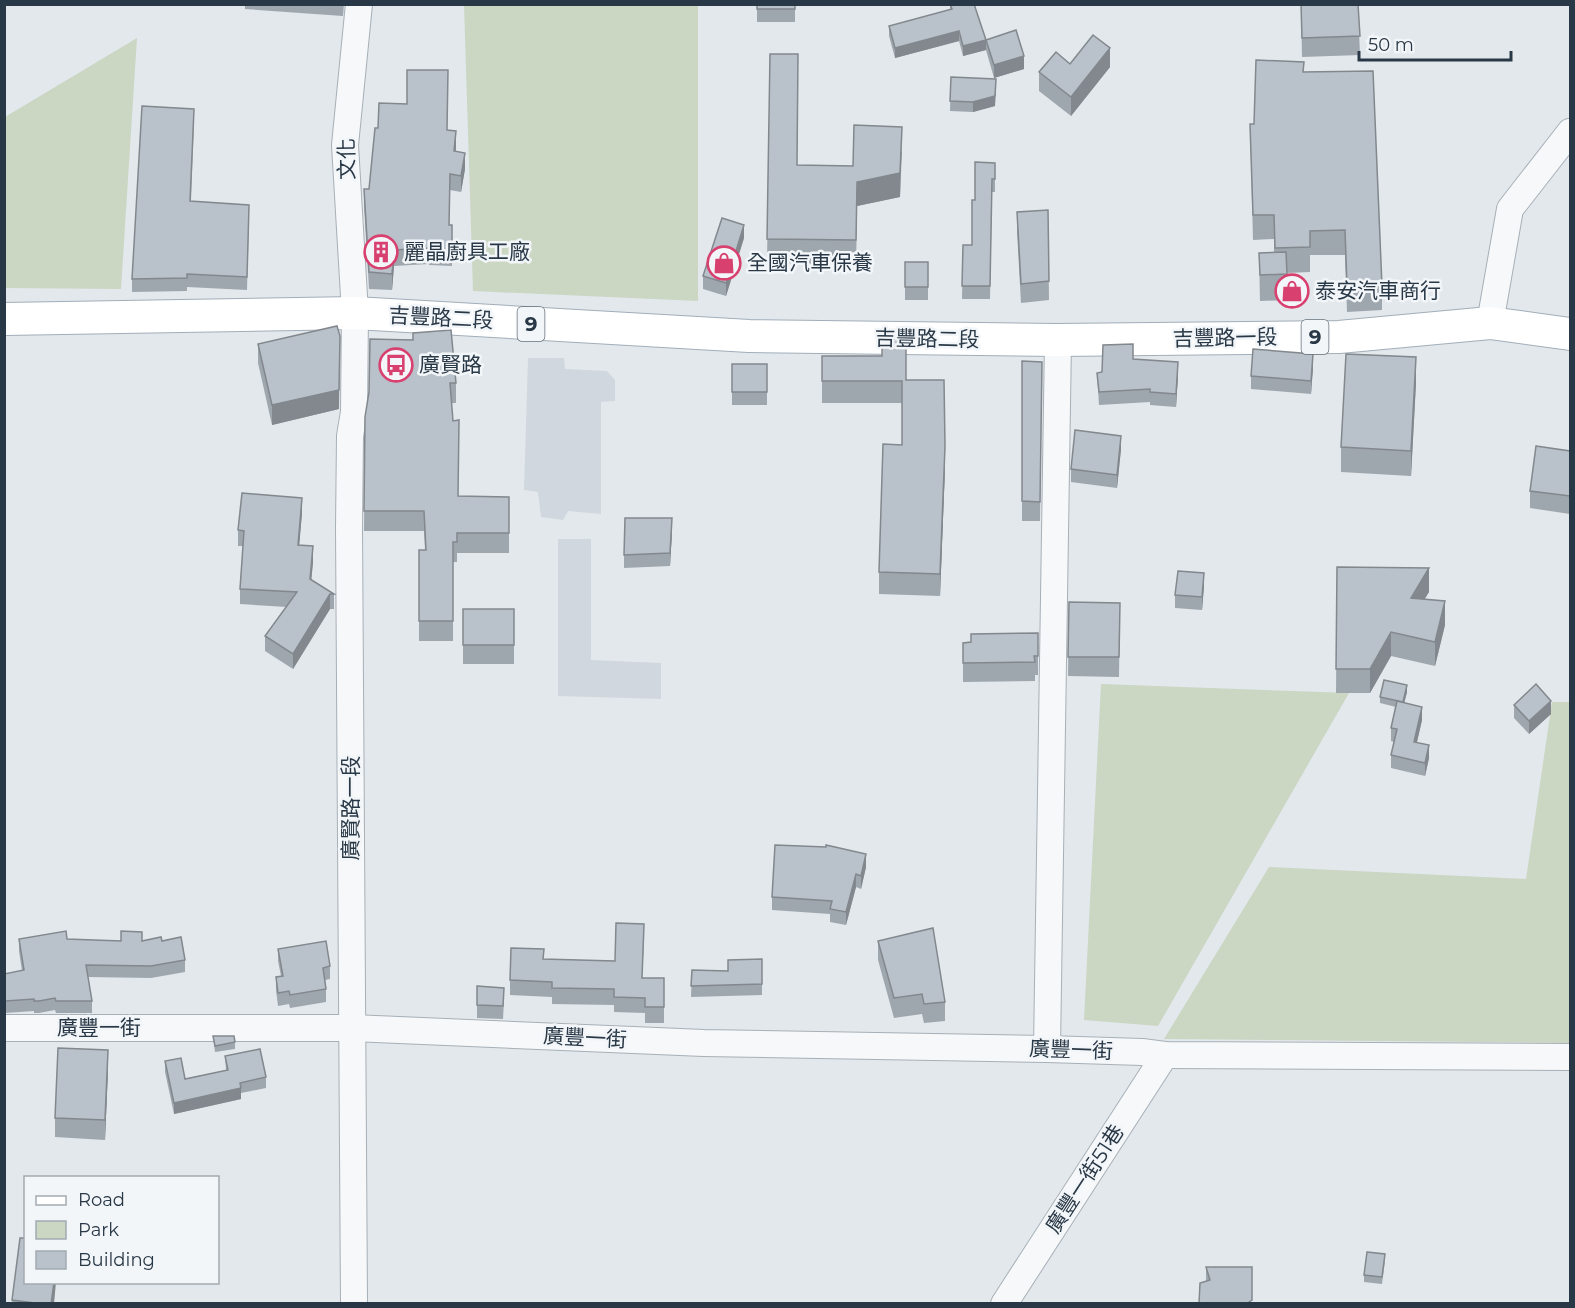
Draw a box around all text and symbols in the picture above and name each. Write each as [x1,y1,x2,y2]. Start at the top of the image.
scale bar [1359,24,1510,62]
text: 50 m [1368,34,1414,56]
street label: 文化 [334,138,359,180]
building icon: 麗晶廚具工廠 [363,234,399,270]
place label: 麗晶廚具工廠 [404,239,530,264]
shop icon: 全國汽車保養 [706,245,742,281]
place label: 全國汽車保養 [747,250,873,275]
shop icon: 泰安汽車商行 [1274,273,1310,309]
place label: 泰安汽車商行 [1315,278,1441,303]
street label: 吉豐路二段 [388,302,494,333]
road number: 9 [518,307,544,341]
road number: 9 [1302,320,1328,354]
street label: 吉豐路一段 [1172,324,1278,351]
street label: 吉豐路二段 [874,325,980,352]
bus stop icon: 廣賢路 [378,347,414,383]
place label: 廣賢路 [419,352,482,377]
street label: 廣賢路一段 [338,756,363,861]
street label: 廣豐一街 [57,1015,141,1040]
street label: 廣豐一街 [542,1023,628,1052]
street label: 廣豐一街 [1029,1036,1113,1063]
street label: 廣豐一街51巷 [1040,1120,1129,1238]
legend [24,1176,219,1284]
text: Road [78,1189,125,1211]
text: Park [78,1219,119,1241]
text: Building [78,1249,155,1271]

